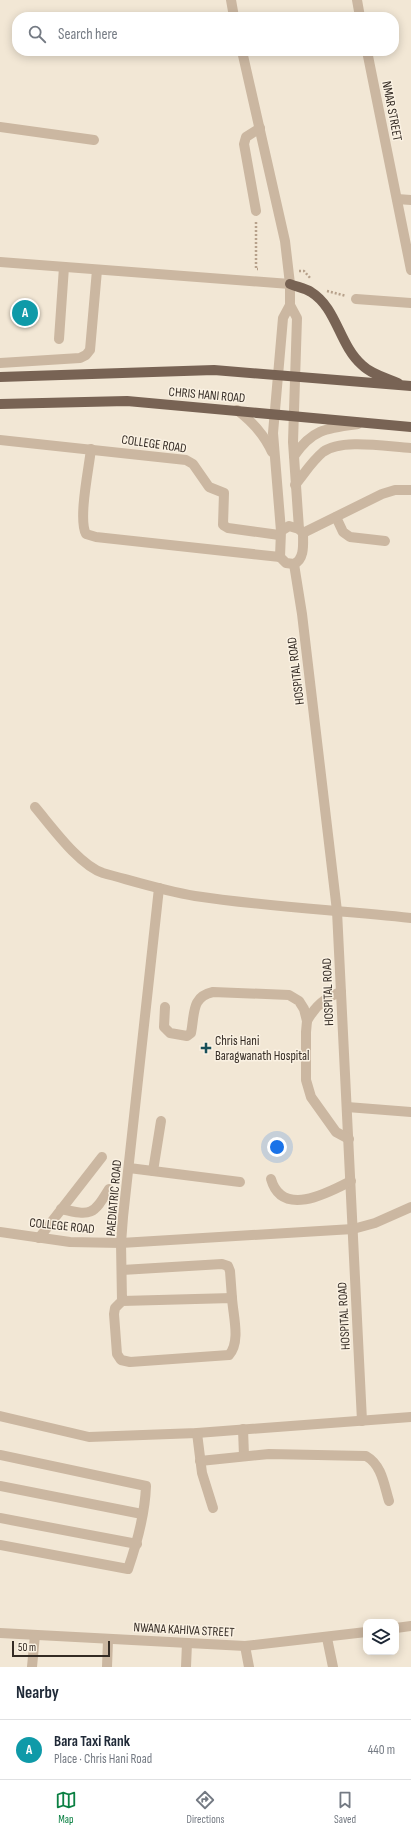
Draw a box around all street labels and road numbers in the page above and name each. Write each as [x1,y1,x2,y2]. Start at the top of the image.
street label: NMAR STREET [378,80,406,142]
street label: CHRIS HANI ROAD [168,384,246,406]
street label: COLLEGE ROAD [120,432,188,456]
street label: HOSPITAL ROAD [284,636,308,706]
street label: HOSPITAL ROAD [319,958,337,1026]
street label: PAEDIATRIC ROAD [103,1159,125,1237]
street label: COLLEGE ROAD [29,1215,95,1237]
street label: HOSPITAL ROAD [334,1282,354,1350]
street label: NWANA KAHIVA STREET [133,1619,235,1641]

